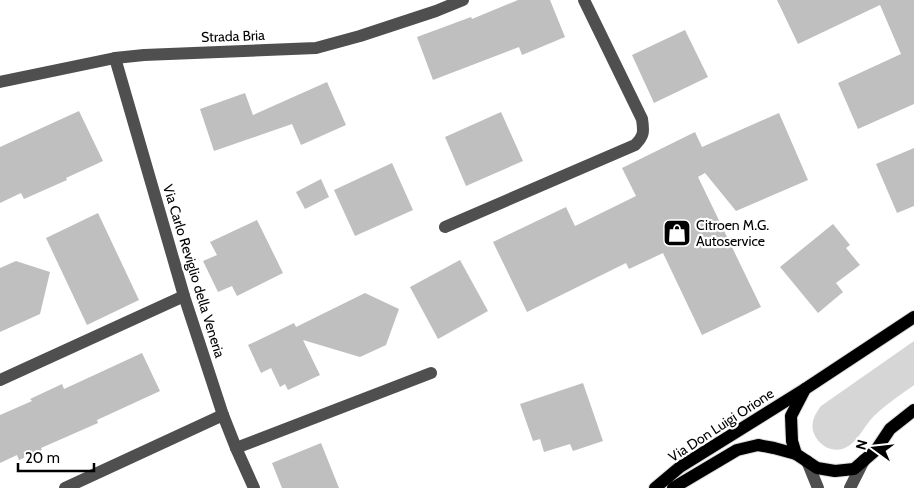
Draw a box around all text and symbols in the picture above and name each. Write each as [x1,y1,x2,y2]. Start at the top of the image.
street label: Strada Bria [201,26,265,46]
street label: Via Carlo Reviglio della Veneria [159,182,229,360]
place label: Citroen M.G. Autoservice [696,216,769,250]
shop icon: Citroen M.G. Autoservice [662,218,692,248]
street label: Via Don Luigi Orione [665,384,777,466]
north arrow [849,423,899,473]
text: N [851,438,871,452]
scale bar [18,440,94,472]
text: 20 m [25,449,60,467]

